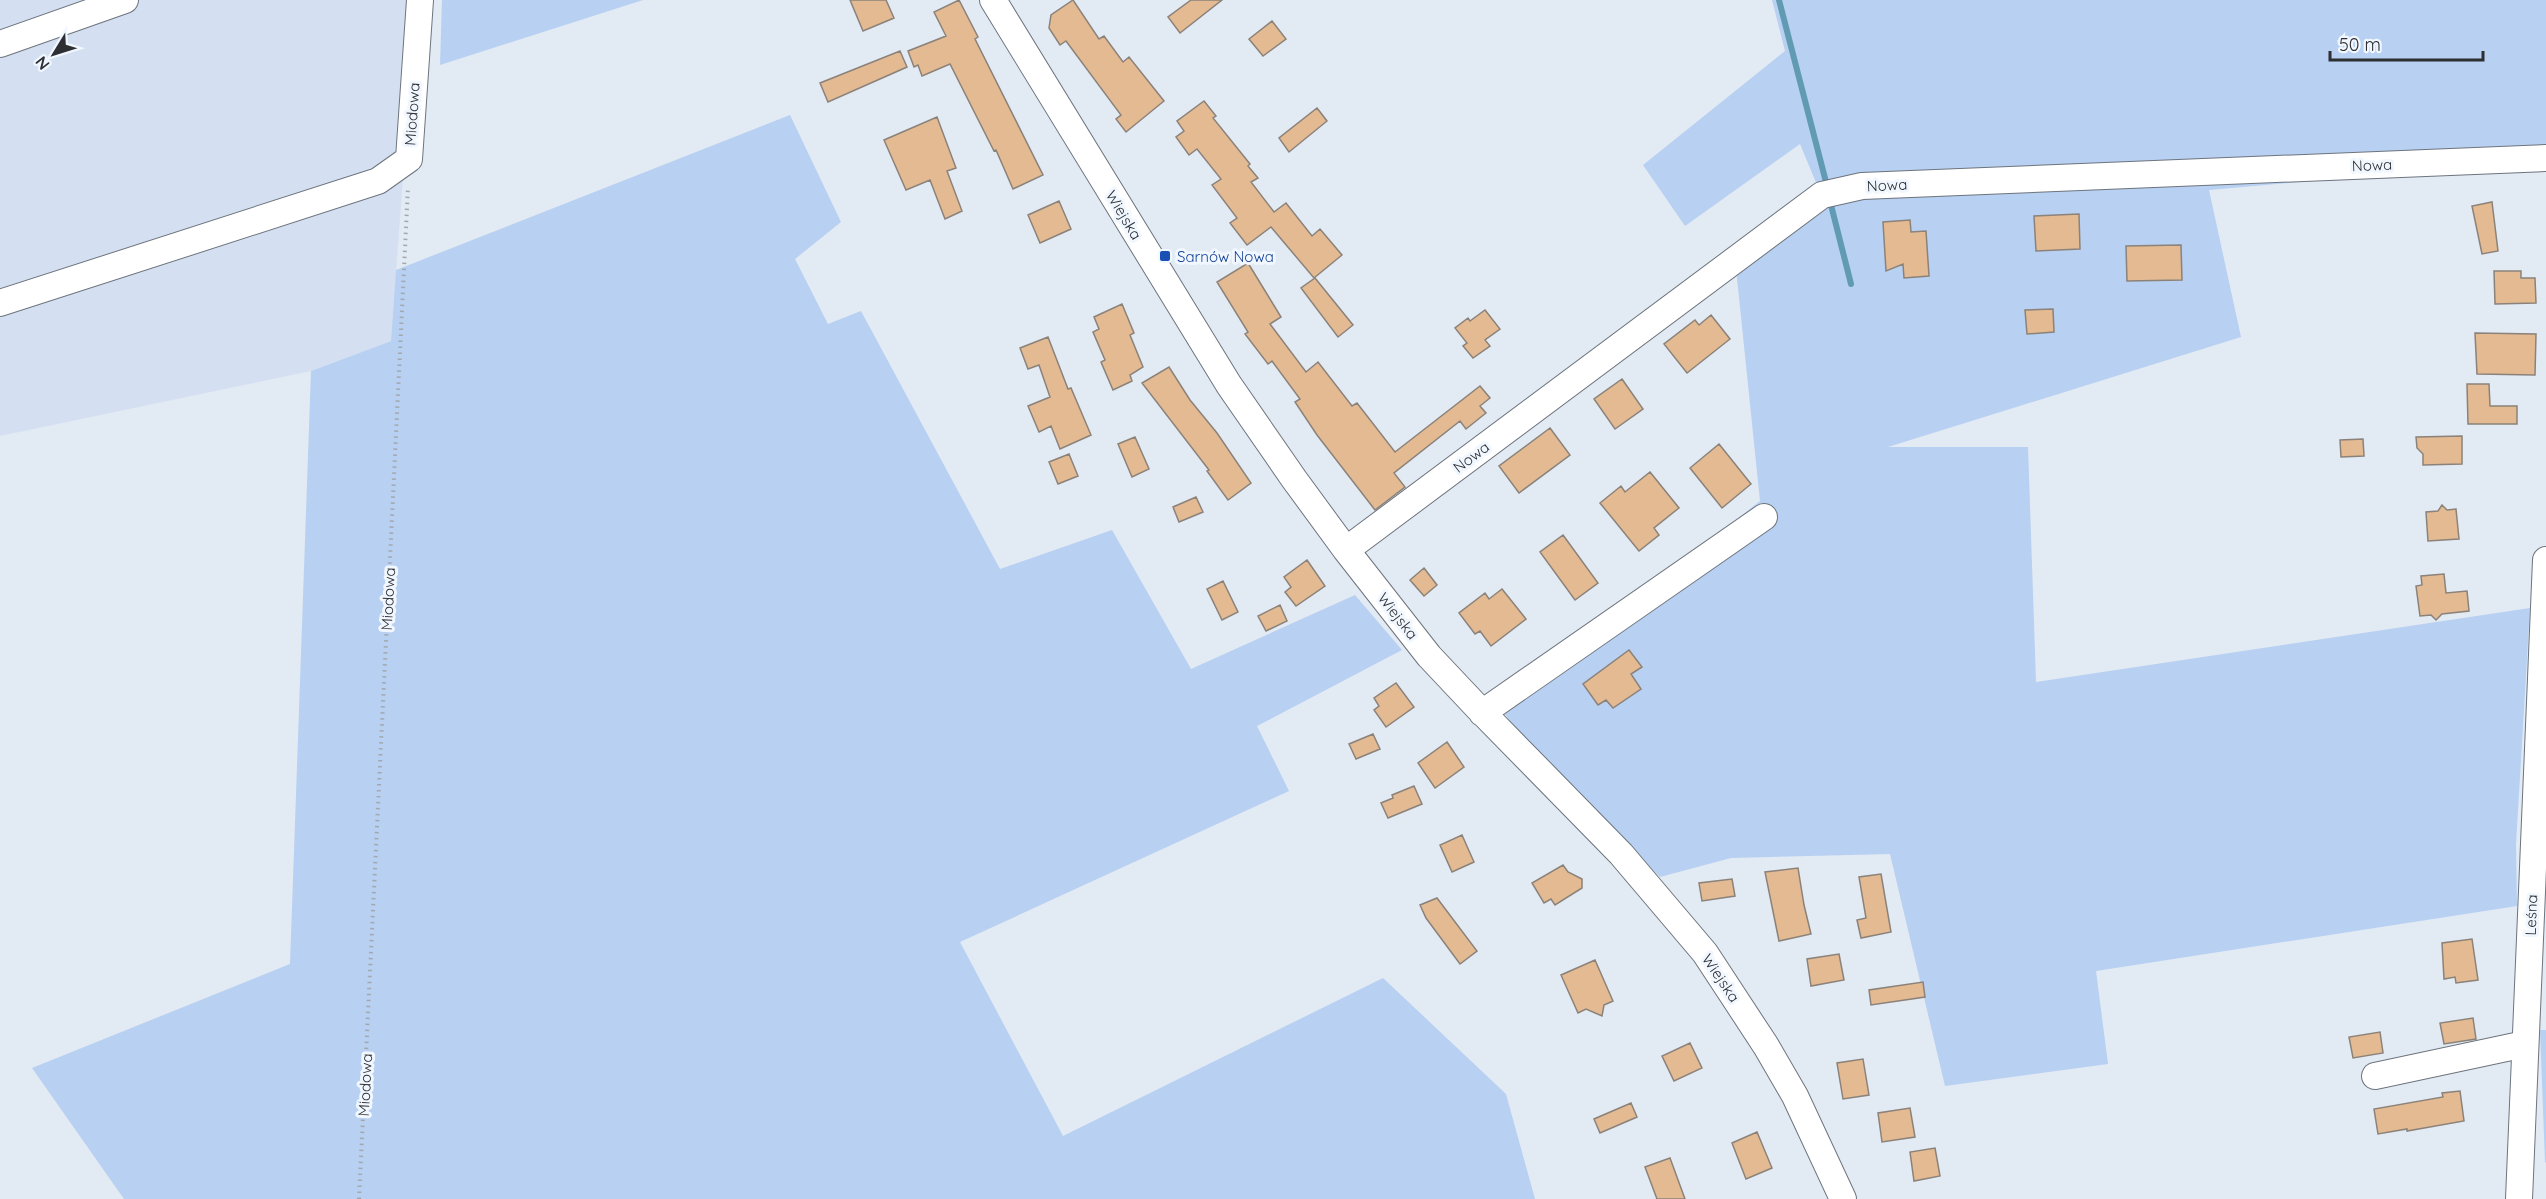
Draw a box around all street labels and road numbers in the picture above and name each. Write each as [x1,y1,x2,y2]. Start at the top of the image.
street label: Miodowa [400,82,424,146]
street label: Nowa [2351,155,2393,175]
street label: Nowa [1866,174,1908,196]
street label: Wiejska [1102,187,1146,243]
street label: Nowa [1449,437,1493,477]
street label: Miodowa [377,567,399,631]
street label: Wiejska [1374,589,1422,643]
street label: Leśna [2521,894,2541,936]
street label: Wiejska [1698,950,1744,1006]
street label: Miodowa [354,1053,376,1117]

